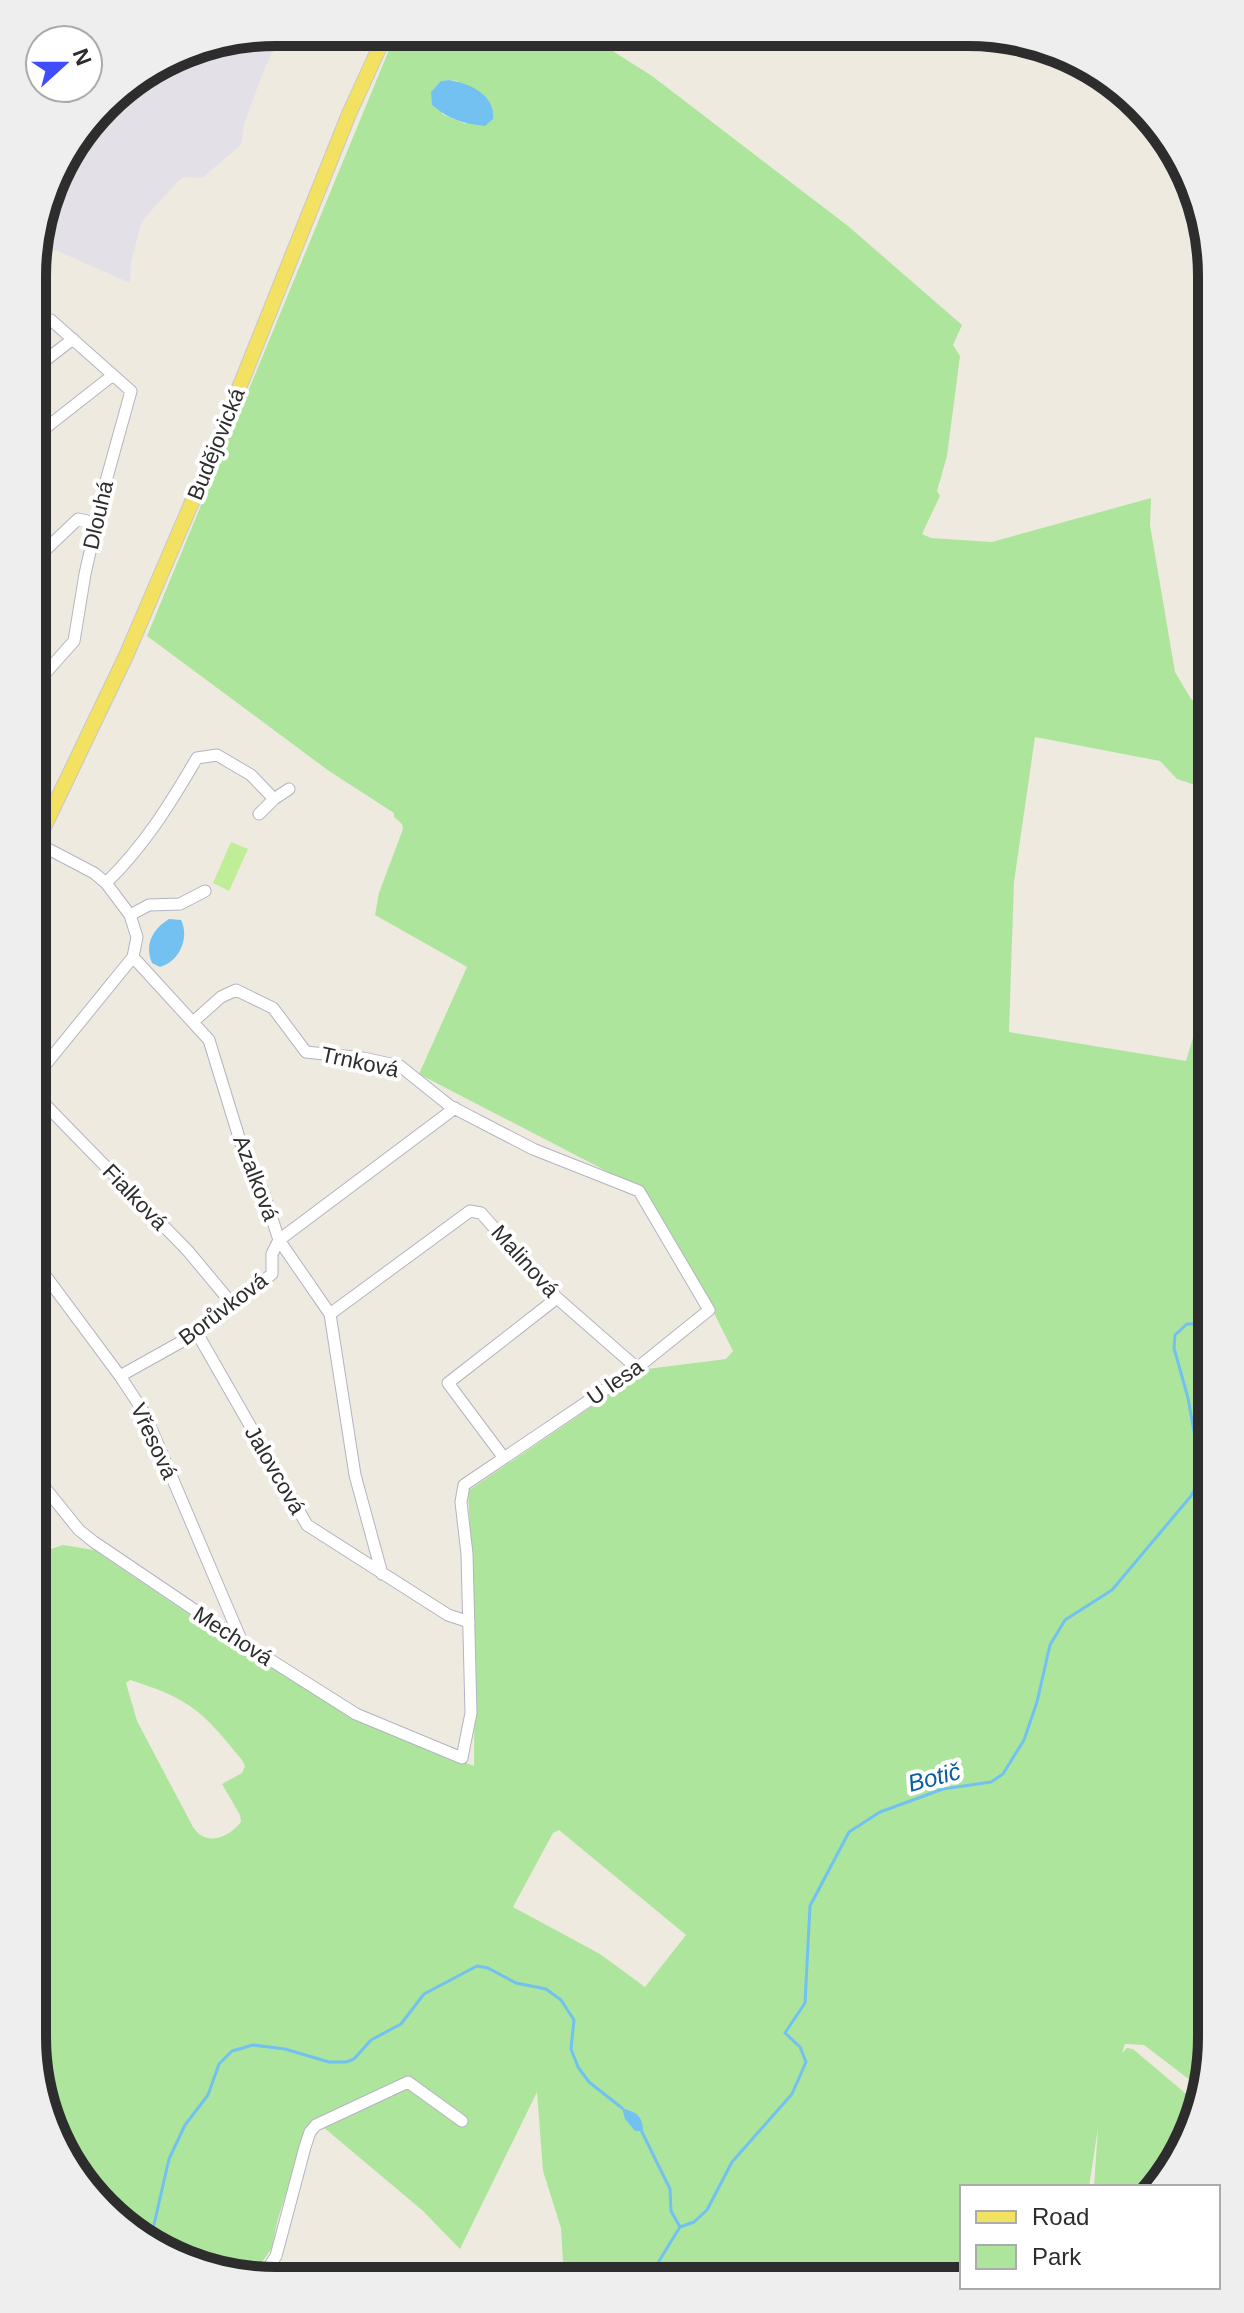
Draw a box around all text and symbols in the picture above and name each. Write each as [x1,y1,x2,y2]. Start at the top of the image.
north arrow [24,24,104,104]
text: N [68,45,97,69]
street label: Budějovická [182,384,250,504]
street label: Dlouhá [78,477,118,552]
street label: Trnková [319,1042,402,1083]
street label: Azalková [228,1132,284,1225]
street label: Fialková [98,1159,173,1236]
street label: Malinová [486,1220,564,1303]
street label: Borůvková [174,1267,273,1350]
street label: U lesa [582,1353,648,1410]
street label: Vřesová [126,1399,183,1484]
street label: Jalovcová [240,1421,311,1519]
street label: Mechová [189,1601,278,1671]
water label: Botič [905,1757,963,1797]
legend [960,2185,1220,2289]
text: Road [1032,2203,1089,2230]
text: Park [1032,2243,1082,2270]

